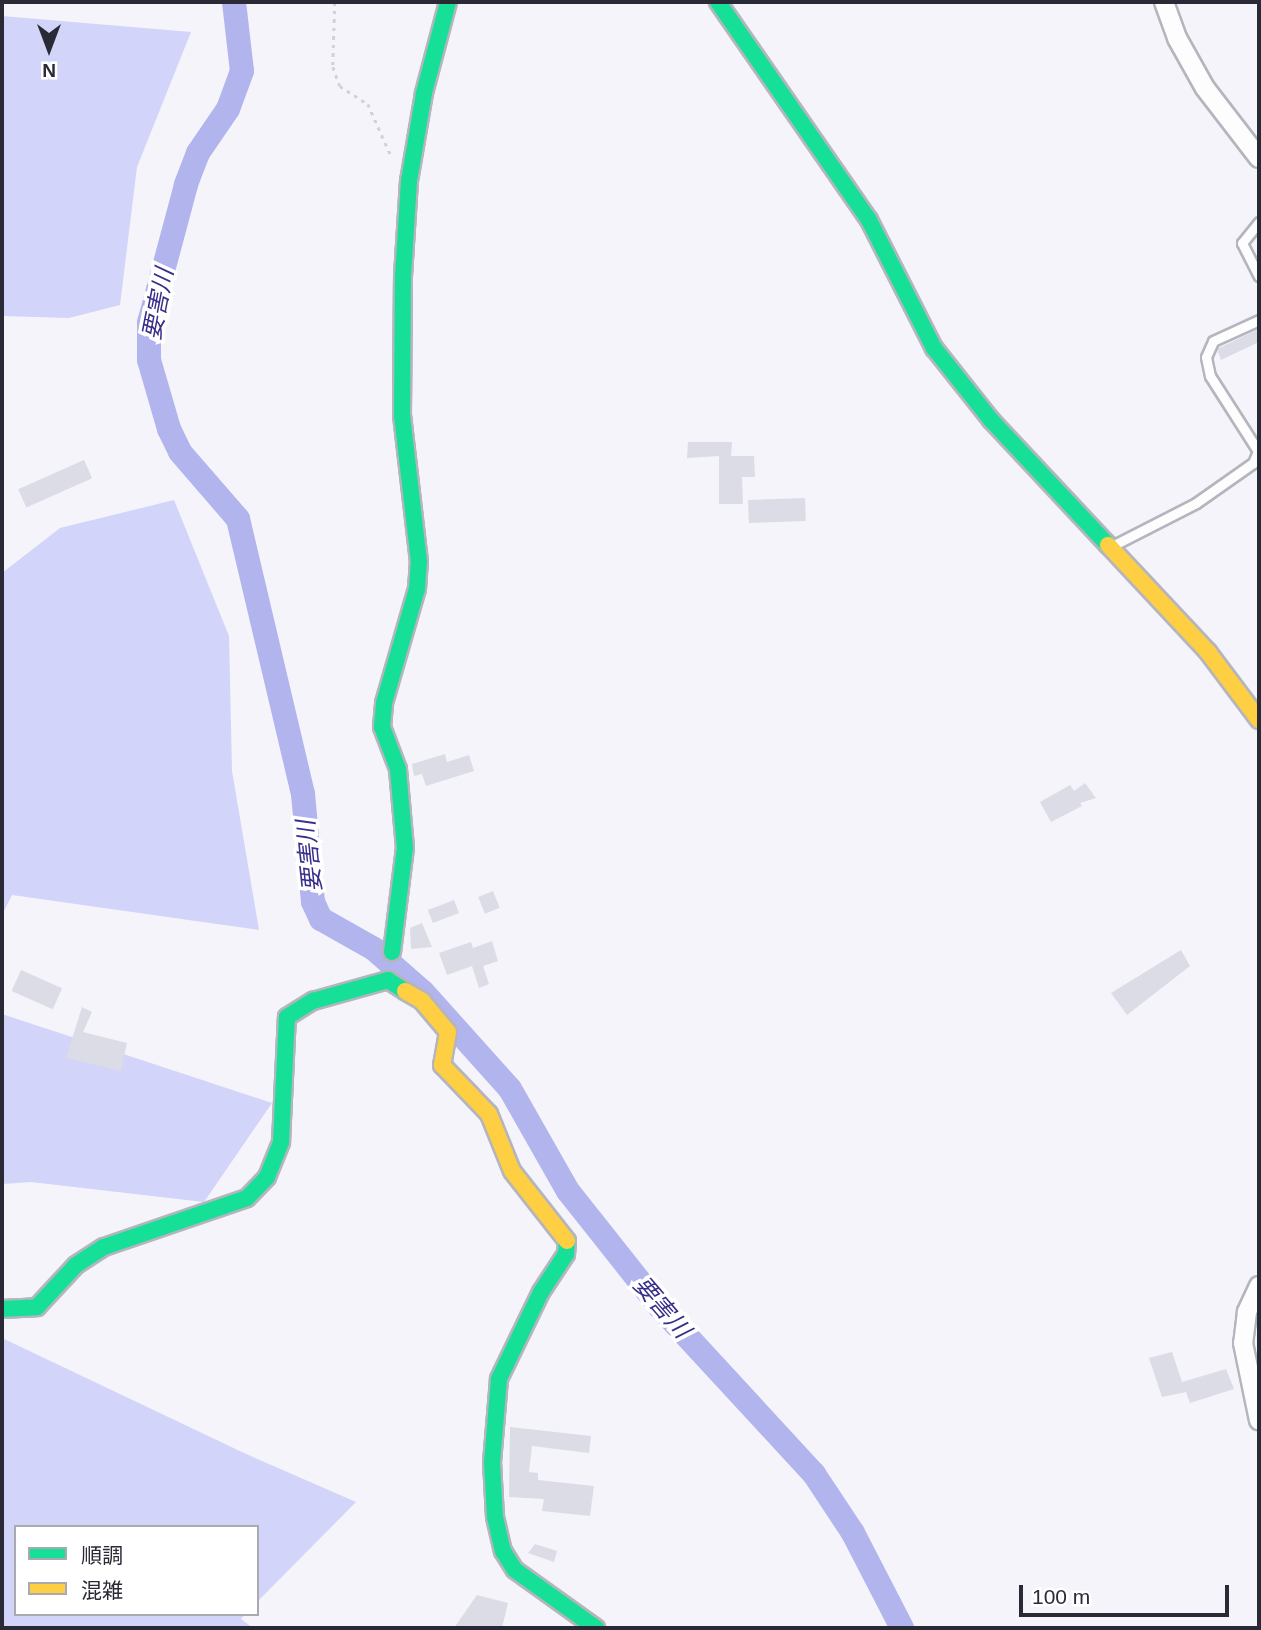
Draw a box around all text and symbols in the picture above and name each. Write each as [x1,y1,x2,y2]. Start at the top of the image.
north arrow [14,14,84,84]
text: N [42,60,56,81]
water label: 要害川 [137,266,179,342]
water label: 要害川 [291,819,327,893]
water label: 要害川 [628,1270,696,1344]
legend [14,1525,259,1616]
text: 順調 [81,1544,123,1567]
scale bar [1023,1570,1233,1614]
text: 混雑 [81,1579,123,1602]
text: 100 m [1032,1585,1090,1608]

